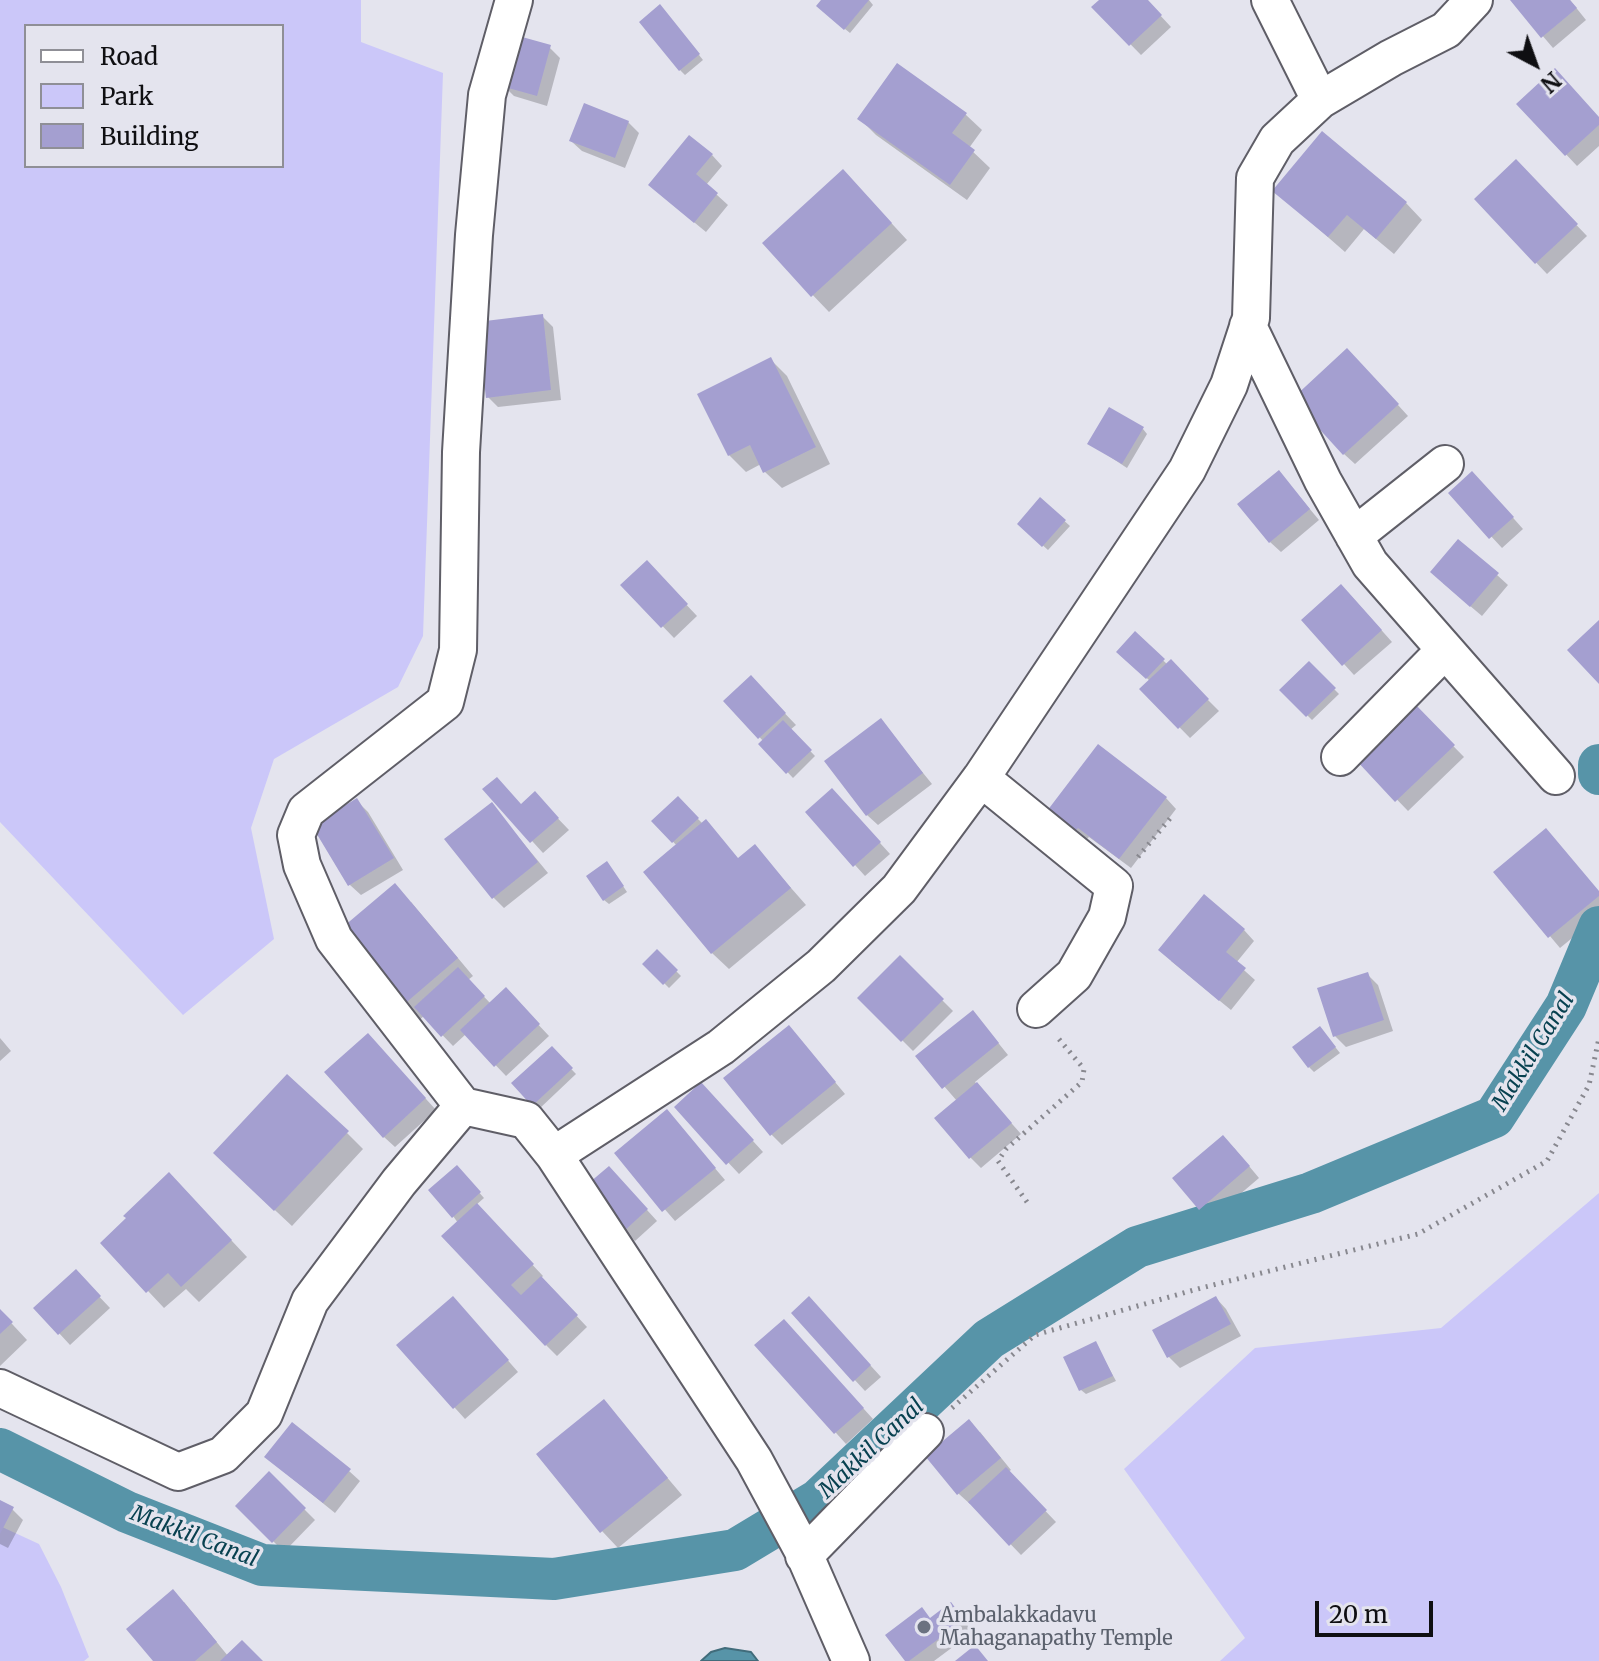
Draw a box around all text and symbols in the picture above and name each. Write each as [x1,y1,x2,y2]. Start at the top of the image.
legend [24,24,284,168]
north arrow [1495,24,1575,104]
text: Road [100,41,158,72]
text: N [1535,66,1566,98]
text: Park [100,81,153,112]
text: Building [100,121,199,152]
water label: Makkil Canal [1487,988,1581,1116]
water label: Makkil Canal [814,1394,930,1504]
water label: Makkil Canal [127,1501,261,1573]
scale bar [1319,1585,1437,1635]
text: 20 m [1329,1599,1388,1630]
place label: Ambalakkadavu Mahaganapathy Temple [940,1604,1173,1651]
marker: Ambalakkadavu Mahaganapathy Temple [915,1618,933,1636]

